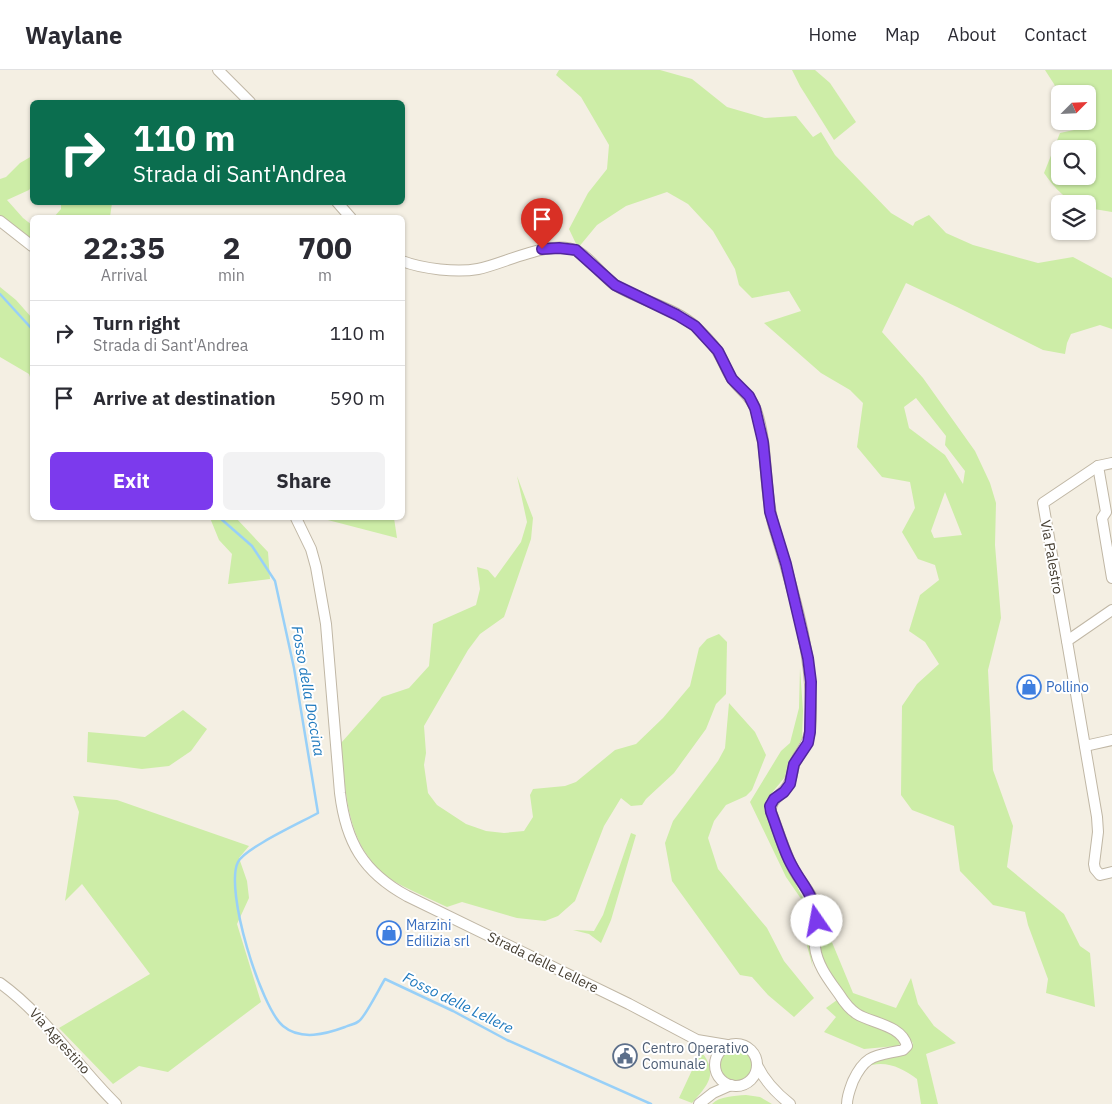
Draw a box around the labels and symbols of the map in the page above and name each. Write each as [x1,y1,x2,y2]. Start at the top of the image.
north arrow [1051,85,1096,130]
pin [521,198,563,249]
street label: Via Palestro [1037,519,1067,595]
water label: Fosso della Doccina [288,624,329,758]
shop icon: Pollino [1016,674,1042,700]
place label: Pollino [1046,678,1089,696]
position arrow [790,894,842,946]
place label: Marzini Edilizia srl [406,916,470,950]
shop icon: Marzini Edilizia srl [376,920,402,946]
street label: Strada delle Lellere [484,927,602,997]
water label: Fosso delle Lellere [400,968,517,1038]
street label: Via Agrestino [26,1004,95,1078]
place label: Centro Operativo Comunale [642,1039,749,1073]
public building icon: Centro Operativo Comunale [612,1043,638,1069]

